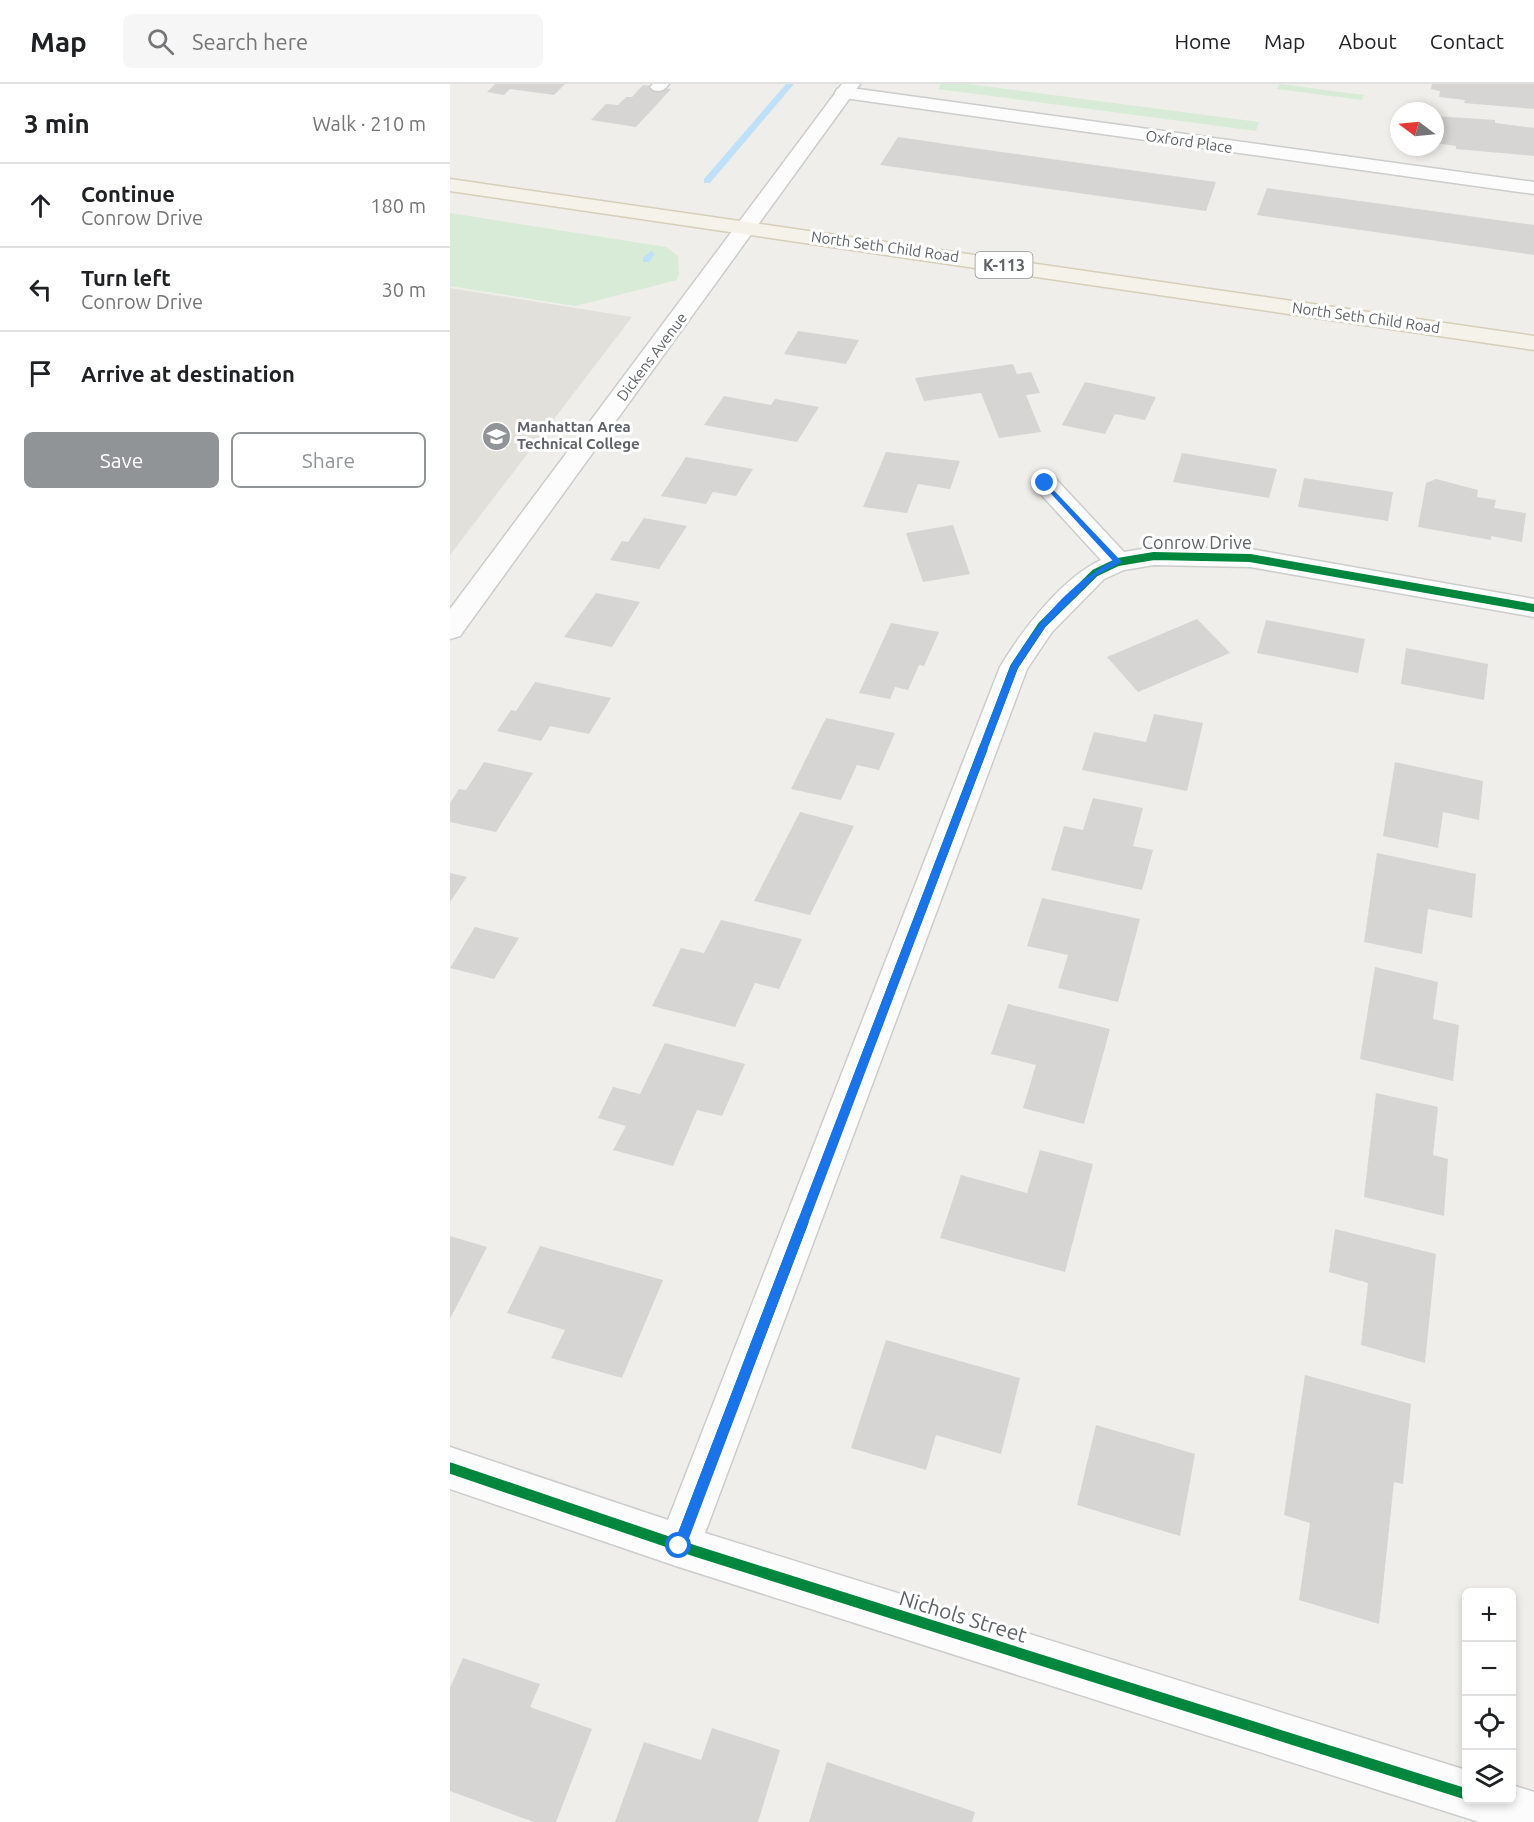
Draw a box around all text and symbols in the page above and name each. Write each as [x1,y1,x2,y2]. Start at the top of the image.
search box [123,14,543,68]
icon: search [144,25,177,58]
text: Map [30,26,87,57]
text: Search here [192,29,308,54]
text: Home [1174,29,1231,53]
text: Map [1264,29,1305,53]
text: About [1338,29,1397,53]
text: Contact [1430,29,1504,53]
north arrow [1390,102,1444,156]
text: 3 min [24,109,90,138]
text: Walk · 210 m [313,112,426,135]
street label: Oxford Place [1145,127,1234,156]
text: Continue [81,181,175,206]
icon: ahead [24,189,57,222]
text: 180 m [370,194,426,217]
text: Conrow Drive [81,206,203,229]
street label: North Seth Child Road [810,228,960,265]
road number: K-113 [976,252,1032,278]
text: Turn left [81,265,171,290]
icon: left [24,273,57,306]
text: 30 m [382,278,426,301]
text: Conrow Drive [81,290,203,313]
street label: North Seth Child Road [1291,299,1441,336]
street label: Dickens Avenue [613,309,690,404]
icon: arrive [24,357,57,390]
text: Arrive at destination [81,361,295,386]
place label: Manhattan Area Technical College [517,418,640,452]
school or university icon: Manhattan Area Technical College [480,420,512,452]
button: Save [24,432,219,488]
button: Share [231,432,426,488]
route end [1031,469,1057,495]
street label: Conrow Drive [1142,532,1252,552]
route start [665,1532,691,1558]
street label: Nichols Street [897,1585,1030,1647]
map controls [1462,1588,1516,1804]
button: + [1462,1588,1516,1642]
button: − [1462,1642,1516,1696]
button: locate [1462,1696,1516,1750]
button: layers [1462,1750,1516,1804]

